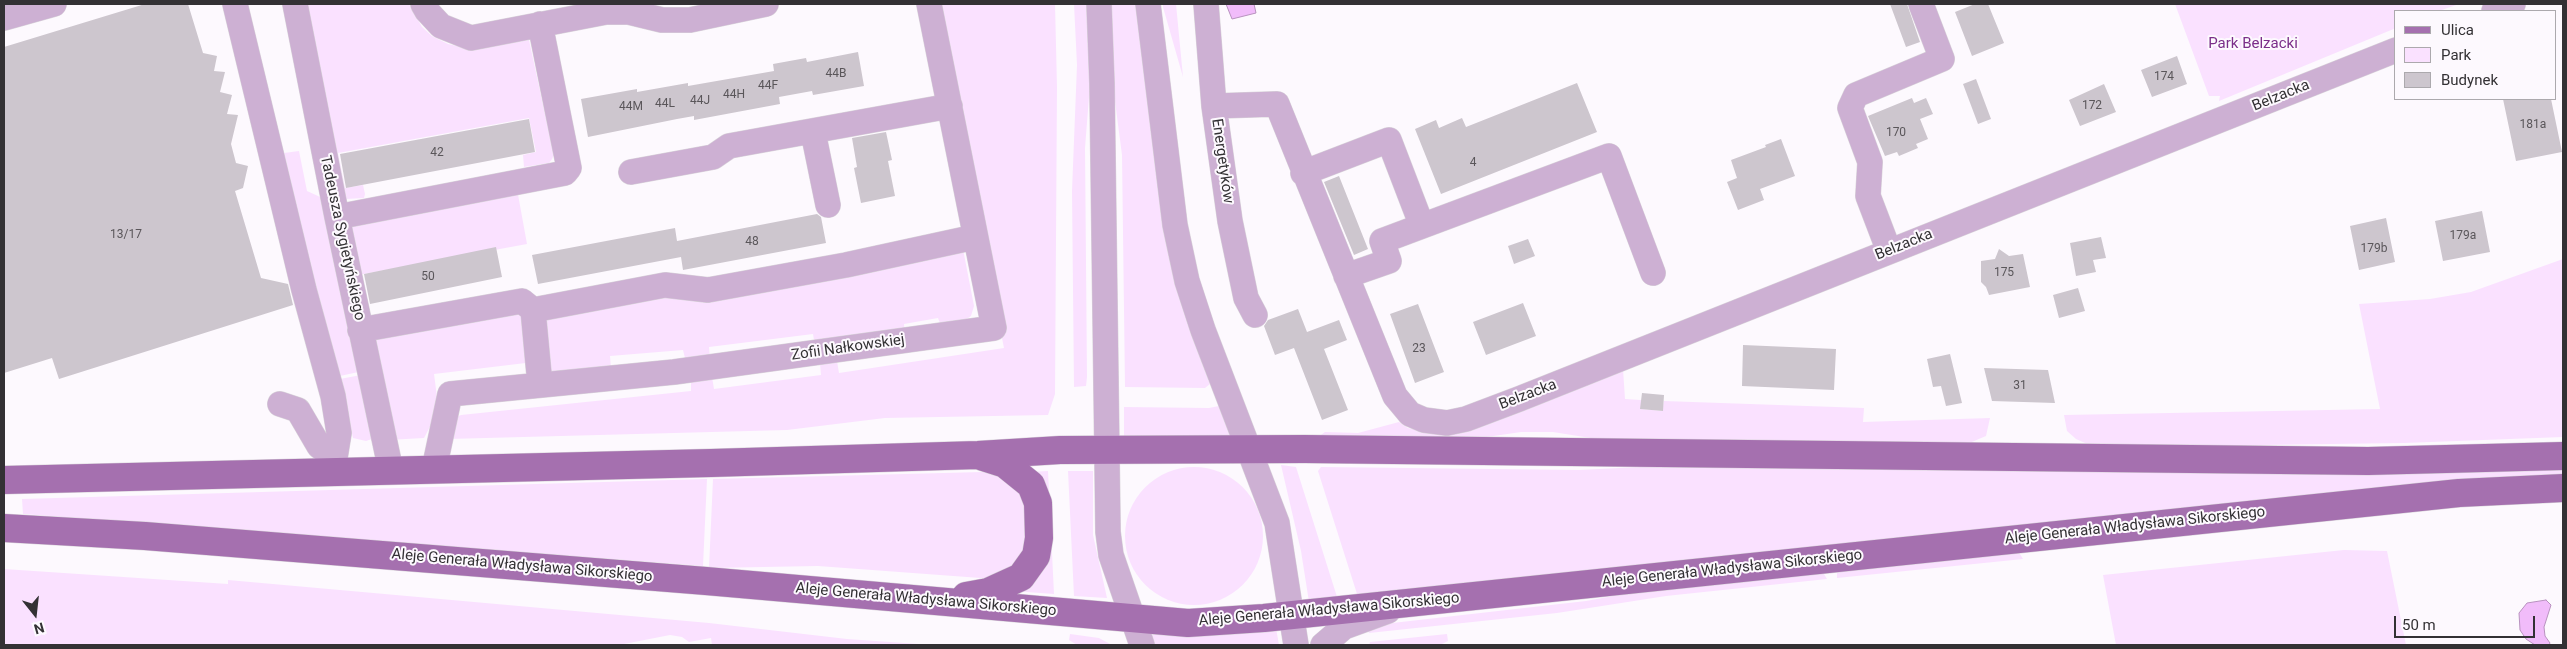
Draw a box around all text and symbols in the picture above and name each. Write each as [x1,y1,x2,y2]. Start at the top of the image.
legend [2394,10,2557,100]
text: Ulica [2441,21,2474,39]
park label: Park Belzacki [2208,35,2298,53]
text: Park [2441,46,2471,64]
house number: 44B [826,67,846,81]
house number: 174 [2154,70,2174,84]
text: Budynek [2441,71,2498,89]
street label: Belzacka [2250,76,2312,116]
house number: 44F [758,79,778,93]
house number: 44H [723,88,745,102]
house number: 44J [690,94,710,108]
house number: 44L [655,97,675,111]
house number: 172 [2082,99,2102,113]
house number: 44M [619,100,643,114]
street label: Energetyków [1207,117,1237,205]
house number: 181a [2520,118,2546,132]
house number: 170 [1886,126,1906,140]
house number: 42 [430,146,444,160]
street label: Tadeusza Sygietyńskiego [316,154,368,322]
house number: 4 [1470,156,1476,170]
street label: Belzacka [1873,225,1935,265]
house number: 13/17 [110,228,142,242]
house number: 179a [2450,229,2476,243]
house number: 48 [745,235,759,249]
house number: 179b [2361,242,2387,256]
house number: 175 [1994,266,2014,280]
house number: 50 [421,270,435,284]
street label: Zofii Nałkowskiej [790,331,906,365]
house number: 23 [1412,342,1426,356]
street label: Belzacka [1497,376,1559,414]
house number: 31 [2013,379,2027,393]
street label: Aleje Generała Władysława Sikorskiego [2004,503,2266,549]
street label: Aleje Generała Władysława Sikorskiego [391,546,653,586]
street label: Aleje Generała Władysława Sikorskiego [1601,546,1863,592]
street label: Aleje Generała Władysława Sikorskiego [795,580,1057,620]
north arrow [10,589,60,639]
street label: Aleje Generała Władysława Sikorskiego [1198,590,1460,630]
scale bar [2397,606,2538,638]
text: 50 m [2402,616,2436,634]
text: N [32,619,46,637]

